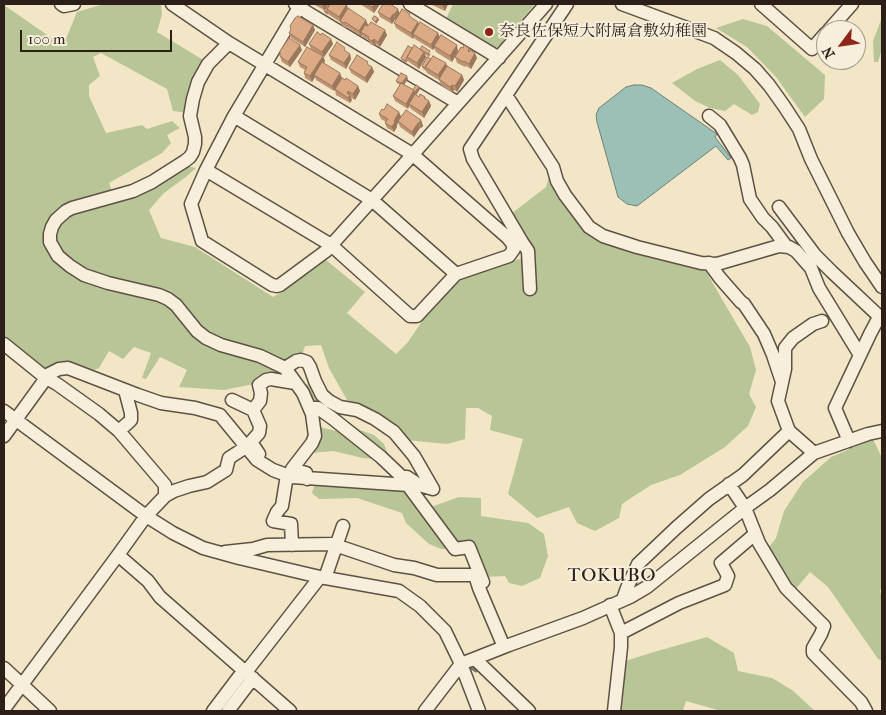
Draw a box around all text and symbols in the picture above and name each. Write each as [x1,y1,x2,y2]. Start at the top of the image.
scale bar [22,20,175,52]
north arrow [816,20,866,70]
place label: 奈良佐保短大附属倉敷幼稚園 [499,22,707,42]
marker: 奈良佐保短大附属倉敷幼稚園 [483,26,495,38]
text: 100 m [28,30,66,48]
text: N [819,44,839,61]
district label: TOKUBO [567,565,657,587]

